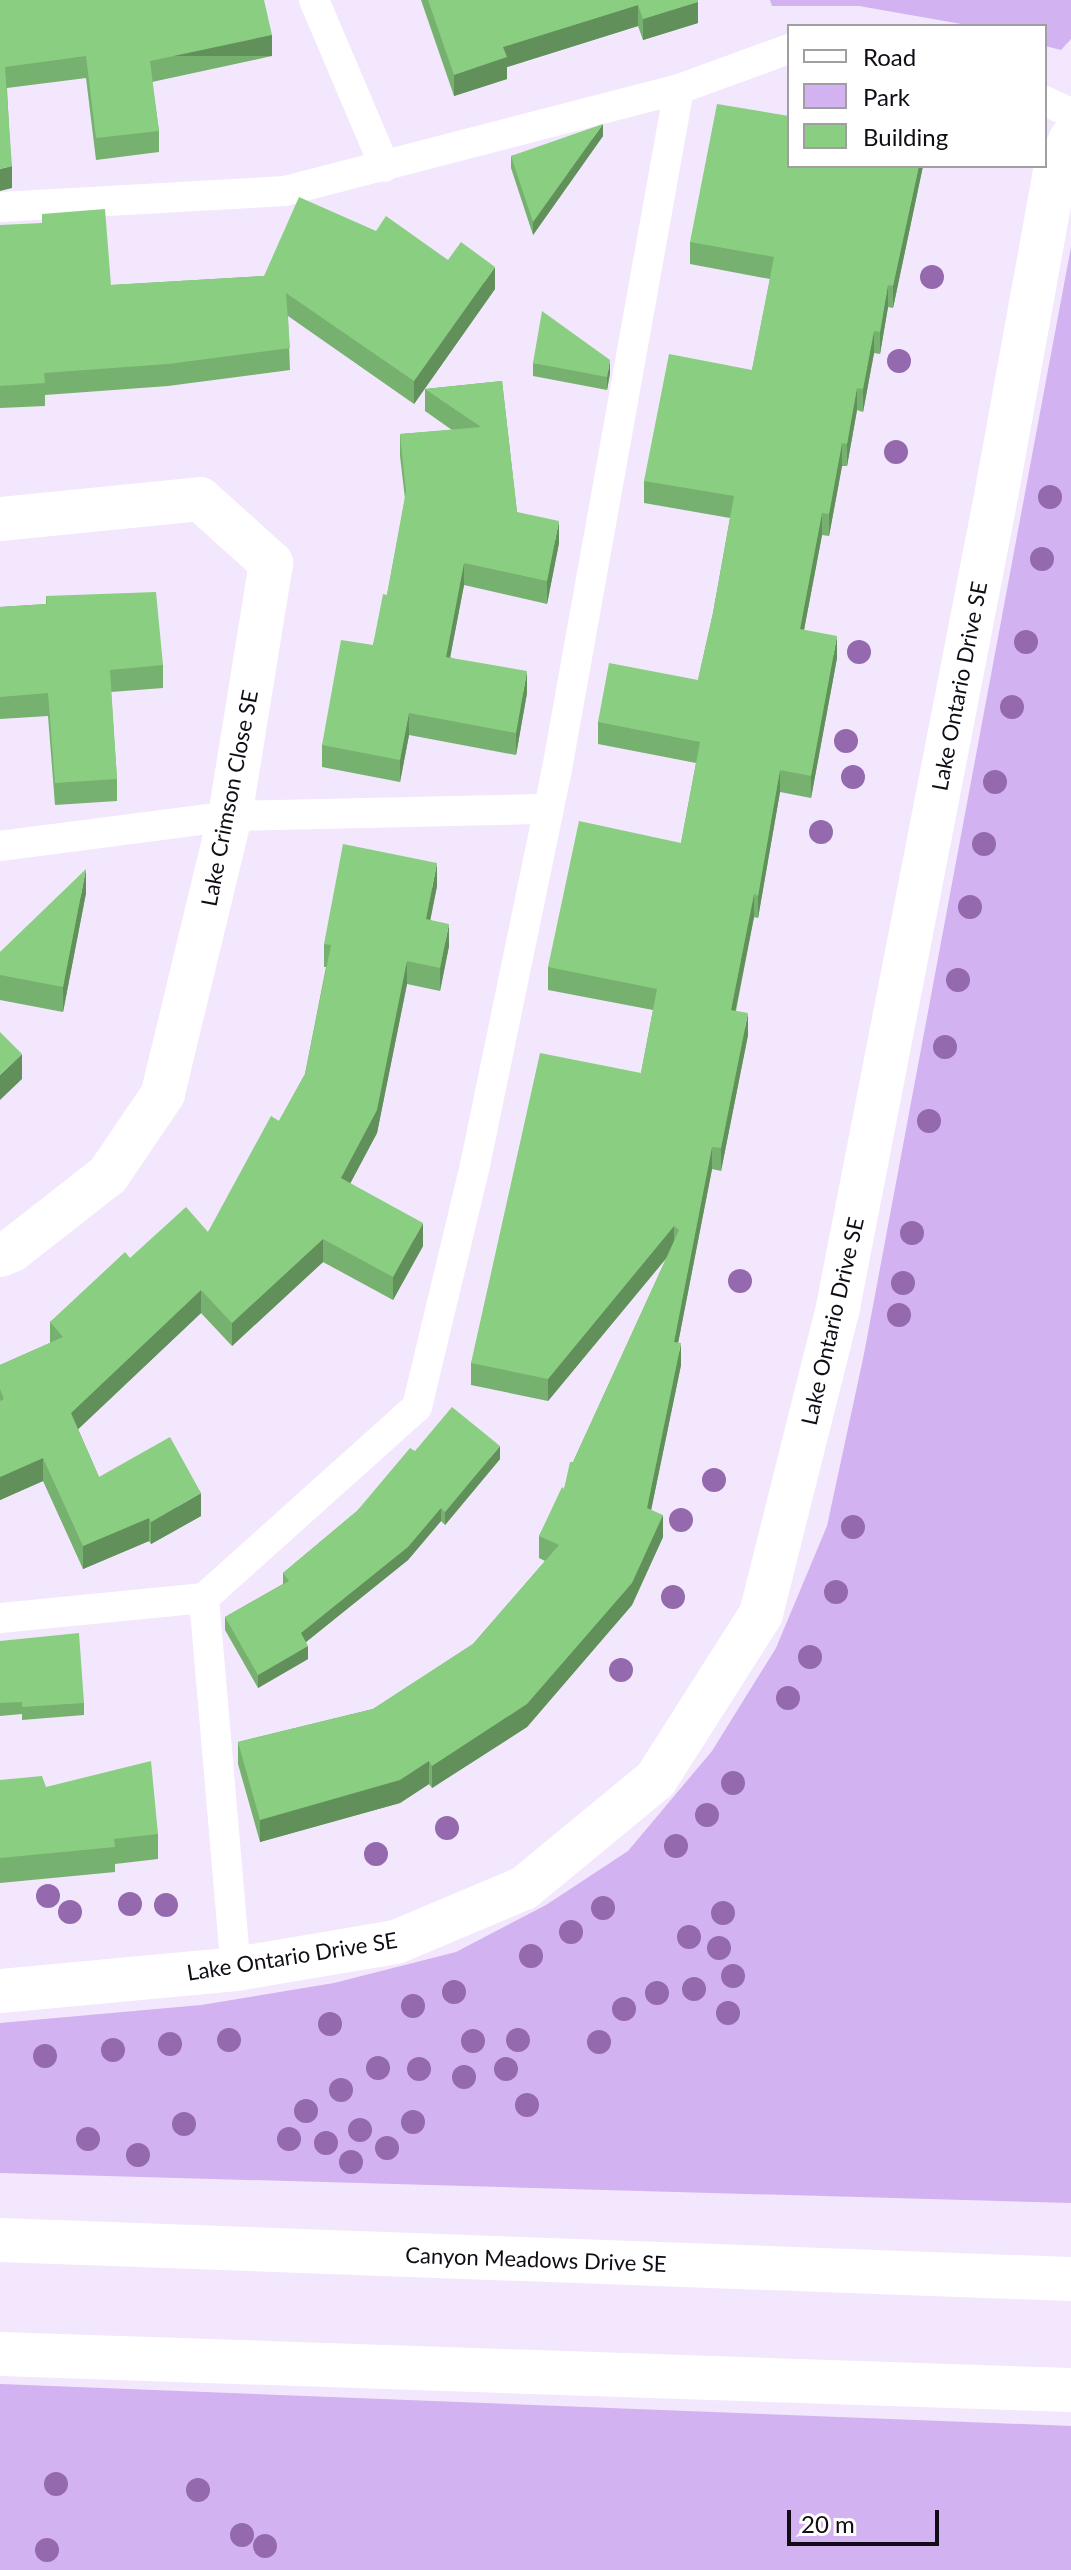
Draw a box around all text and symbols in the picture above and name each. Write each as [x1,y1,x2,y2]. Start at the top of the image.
legend [787,24,1047,168]
text: Road [863,42,916,71]
text: Park [863,82,910,111]
text: Building [863,122,948,151]
street label: Lake Ontario Drive SE [926,579,992,793]
street label: Lake Crimson Close SE [195,688,263,908]
street label: Lake Ontario Drive SE [795,1215,869,1427]
street label: Lake Ontario Drive SE [185,1926,399,1986]
street label: Canyon Meadows Drive SE [405,2241,667,2277]
scale bar [791,2494,943,2544]
text: 20 m [801,2509,855,2538]

